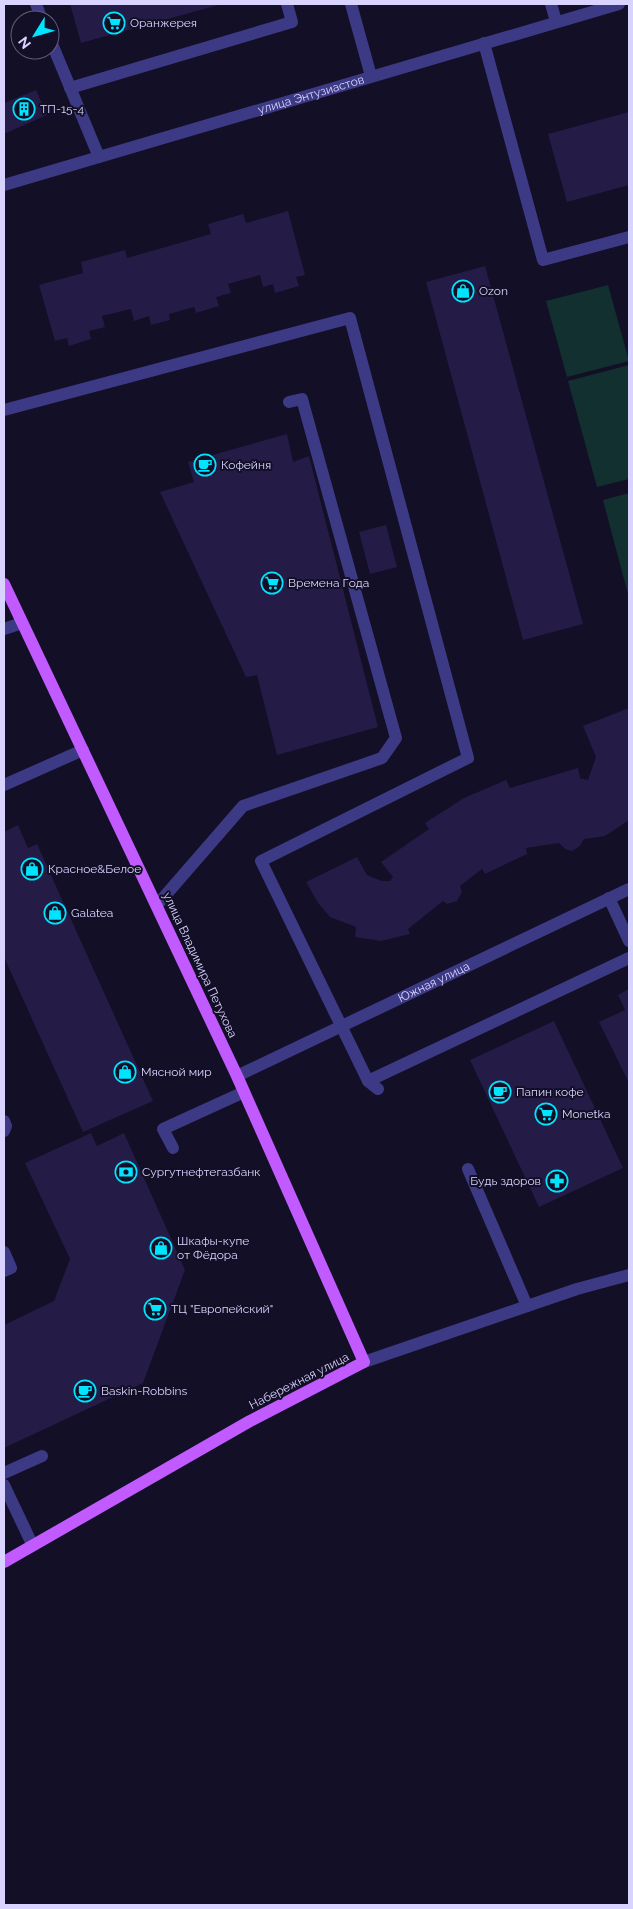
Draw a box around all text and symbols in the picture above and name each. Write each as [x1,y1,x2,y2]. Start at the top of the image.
north arrow [10,10,60,60]
supermarket icon: Оранжерея [102,11,126,35]
place label: Оранжерея [130,16,197,30]
text: N [15,34,34,52]
street label: улица Энтузиастов [256,72,366,117]
building icon: ТП-15-4 [12,97,36,121]
place label: ТП-15-4 [40,102,84,116]
shop icon: Ozon [451,279,475,303]
place label: Ozon [479,284,508,298]
cafe icon: Кофейня [193,453,217,477]
place label: Кофейня [221,458,271,472]
supermarket icon: Времена Года [260,571,284,595]
place label: Времена Года [288,576,369,590]
shop icon: Красное&Белое [20,857,44,881]
place label: Красное&Белое [48,862,141,876]
street label: улица Владимира Петухова [160,890,240,1040]
shop icon: Galatea [43,901,67,925]
place label: Galatea [71,906,113,920]
street label: Южная улица [396,959,472,1005]
shop icon: Мясной мир [113,1060,137,1084]
place label: Мясной мир [141,1065,212,1079]
cafe icon: Папин кофе [488,1080,512,1104]
place label: Папин кофе [516,1085,584,1099]
supermarket icon: Monetka [534,1102,558,1126]
place label: Monetka [562,1107,610,1121]
bank icon: Сургутнефтегазбанк [114,1160,138,1184]
place label: Сургутнефтегазбанк [142,1165,260,1179]
pharmacy icon: Будь здоров [545,1169,569,1193]
place label: Будь здоров [470,1174,541,1188]
place label: Шкафы-купе от Фёдора [177,1234,249,1262]
shop icon: Шкафы-купе от Фёдора [149,1236,173,1260]
supermarket icon: ТЦ "Европейский" [143,1297,167,1321]
place label: ТЦ "Европейский" [171,1302,273,1316]
street label: Набережная улица [247,1350,351,1412]
cafe icon: Baskin-Robbins [73,1379,97,1403]
place label: Baskin-Robbins [101,1384,188,1398]

